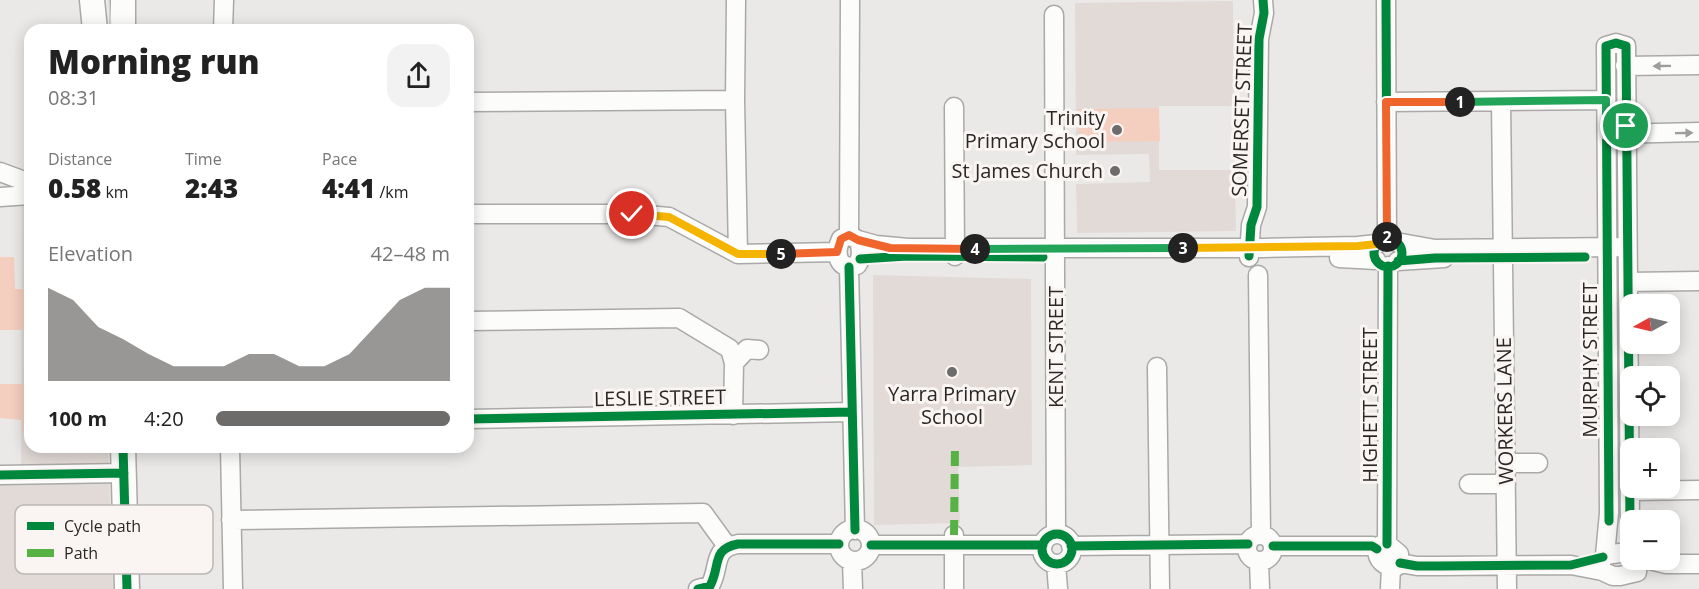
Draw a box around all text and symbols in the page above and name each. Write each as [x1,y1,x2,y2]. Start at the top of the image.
street label: SOMERSET STREET [1225,23,1258,197]
text: Morning run [48,39,260,84]
button: share [387,44,450,107]
one-way arrow [1653,61,1672,71]
text: 08:31 [48,84,99,111]
pin: 1 [1445,87,1475,117]
text: 1 [1455,91,1465,113]
pin [1600,100,1651,151]
place label: Trinity Primary School [965,104,1106,154]
icon: arrive [1609,109,1642,142]
marker: Trinity Primary School [1110,123,1124,137]
one-way arrow [1674,128,1693,138]
text: Distance [48,148,112,170]
text: Time [185,148,222,170]
text: Pace [322,148,357,170]
place label: St James Church [952,157,1103,184]
marker: St James Church [1108,164,1122,178]
text: 0.58 [48,170,101,206]
text: 2:43 [185,170,238,206]
text: 4:41 [322,170,375,206]
text: km [101,181,129,203]
text: /km [375,181,408,203]
pin [606,188,657,239]
icon: check [615,197,648,230]
pin: 2 [1372,222,1402,252]
text: 2 [1382,226,1392,248]
pin: 3 [1168,233,1198,263]
pin: 4 [960,234,990,264]
text: 3 [1178,237,1188,259]
text: 4 [970,238,980,260]
pin: 5 [766,239,796,269]
text: Elevation [48,240,133,267]
text: 42–48 m [371,240,450,267]
text: 5 [776,243,786,265]
street label: MURPHY STREET [1576,282,1603,438]
street label: KENT STREET [1042,286,1069,408]
north arrow [1620,294,1680,354]
map controls [1620,294,1680,570]
street label: HIGHETT STREET [1356,327,1383,483]
street label: WORKERS LANE [1490,337,1519,485]
marker: Yarra Primary School [945,365,959,379]
button: locate [1620,366,1680,426]
place label: Yarra Primary School [888,380,1017,430]
street label: LESLIE STREET [594,383,726,412]
text: 100 m [48,405,107,432]
text: 4:20 [144,405,184,432]
button: + [1620,438,1680,498]
legend [15,505,213,574]
button: − [1620,510,1680,570]
text: Cycle path [64,515,141,537]
text: Path [64,542,98,564]

